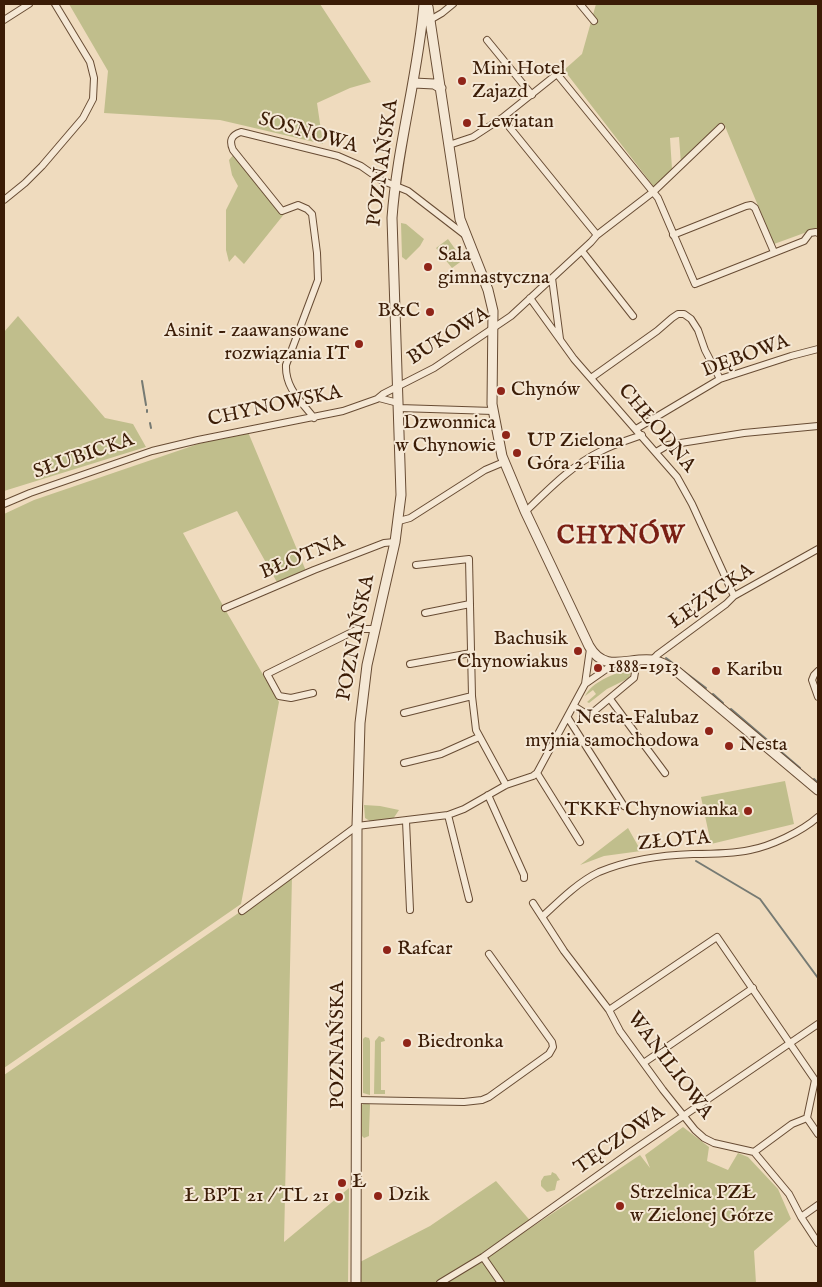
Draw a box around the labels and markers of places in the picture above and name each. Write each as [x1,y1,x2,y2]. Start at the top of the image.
place label: Mini Hotel Zajazd [472,58,566,105]
marker: Mini Hotel Zajazd [456,75,468,87]
place label: Lewiatan [477,111,554,135]
marker: Lewiatan [461,117,473,129]
place label: Sala gimnastyczna [438,244,550,291]
marker: Sala gimnastyczna [422,261,434,273]
place label: B&C [377,300,420,324]
marker: B&C [424,306,436,318]
place label: Asinit - zaawansowane rozwiązania IT [164,320,349,367]
marker: Asinit - zaawansowane rozwiązania IT [353,338,365,350]
place label: Chynów [511,379,580,403]
marker: Chynów [495,385,507,397]
place label: Dzwonnica w Chynowie [395,412,496,459]
marker: Dzwonnica w Chynowie [500,429,512,441]
place label: UP Zielona Góra 2 Filia [527,430,625,477]
marker: UP Zielona Góra 2 Filia [511,447,523,459]
place label: Bachusik Chynowiakus [457,628,568,675]
marker: Bachusik Chynowiakus [572,645,584,657]
place label: 1888-1913 [608,656,679,680]
place label: Karibu [726,659,783,683]
marker: 1888-1913 [592,662,604,674]
marker: Karibu [710,665,722,677]
place label: Nesta-Falubaz myjnia samochodowa [525,707,699,754]
marker: Nesta-Falubaz myjnia samochodowa [703,725,715,737]
place label: Nesta [739,734,787,758]
marker: Nesta [723,740,735,752]
place label: TKKF Chynowianka [565,799,738,823]
marker: TKKF Chynowianka [742,805,754,817]
place label: Rafcar [397,938,453,962]
marker: Rafcar [381,944,393,956]
place label: Biedronka [417,1031,503,1055]
marker: Biedronka [401,1037,413,1049]
place label: Ł [352,1171,366,1195]
marker: Ł [336,1177,348,1189]
place label: Strzelnica PZŁ w Zielonej Górze [630,1182,773,1229]
place label: Dzik [388,1184,429,1208]
place label: Ł BPT 21 / TL 21 [184,1185,329,1209]
marker: Dzik [372,1190,384,1202]
marker: Ł BPT 21 / TL 21 [333,1191,345,1203]
marker: Strzelnica PZŁ w Zielonej Górze [614,1200,626,1212]

